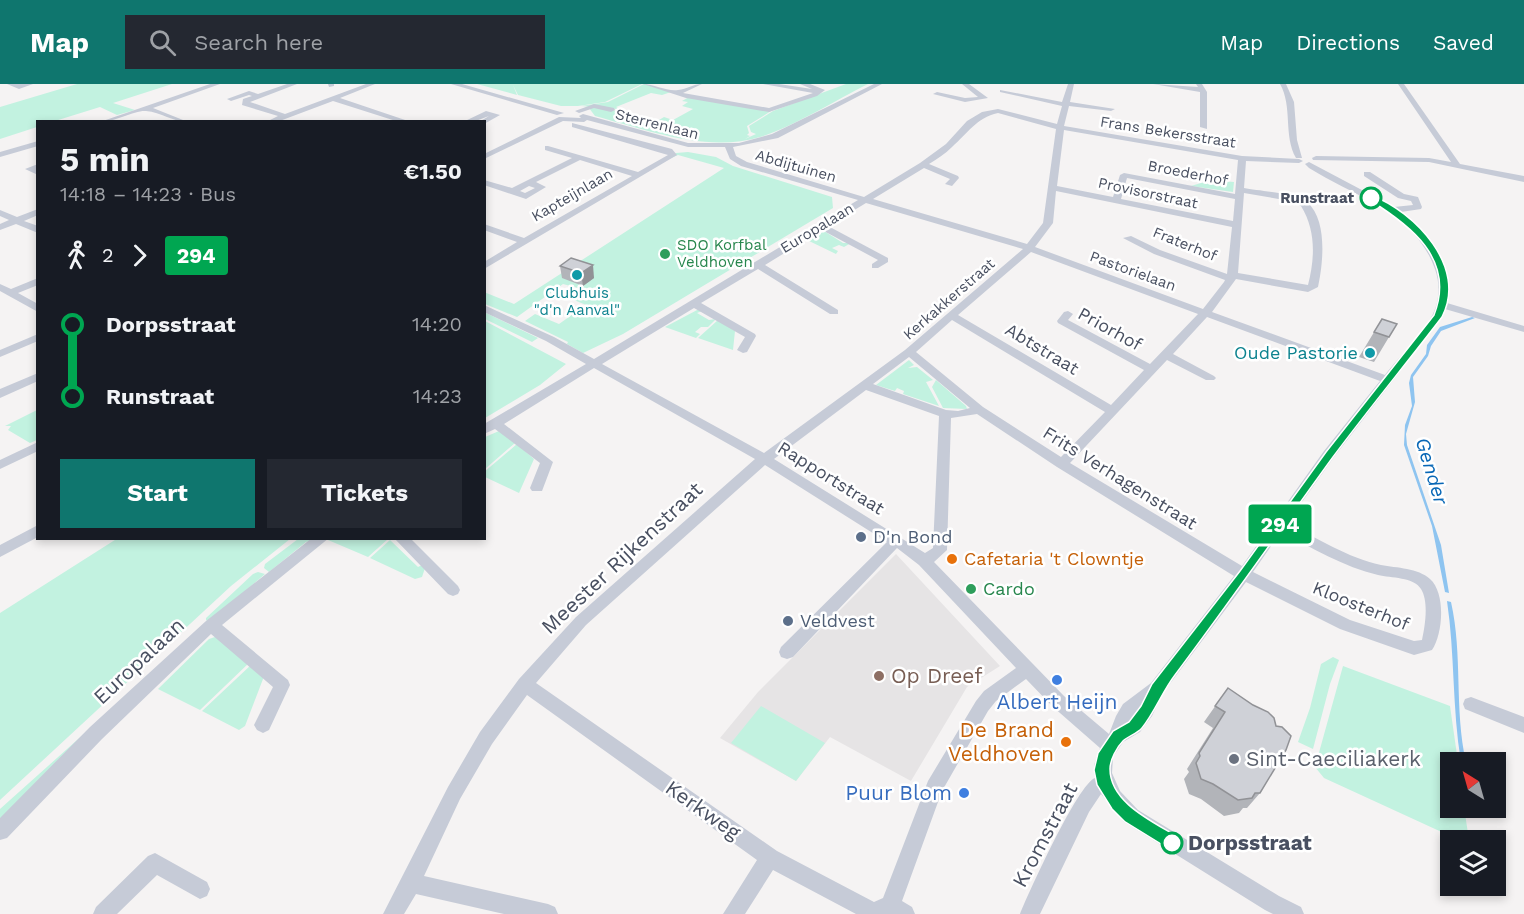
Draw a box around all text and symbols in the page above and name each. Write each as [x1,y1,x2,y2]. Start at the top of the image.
search box [125,15,545,69]
text: Map [30,26,89,59]
icon: search [146,26,179,59]
text: Search here [194,30,323,55]
text: Map [1220,30,1263,55]
text: Directions [1296,30,1400,55]
text: Saved [1433,30,1494,55]
street label: Sterrenlaan [613,105,701,143]
street label: Frans Bekersstraat [1099,112,1238,152]
text: 5 min [60,140,150,179]
street label: Abdijtuinen [753,146,839,186]
street label: Broederhof [1146,156,1230,190]
text: €1.50 [404,159,462,184]
street label: Kapteijnlaan [528,165,616,225]
street label: Provisorstraat [1096,174,1200,213]
text: 14:18 – 14:23 · Bus [60,182,236,206]
marker: Runstraat [1360,187,1382,209]
place label: Runstraat [1280,189,1354,207]
street label: Europalaan [777,199,857,257]
street label: Fraterhof [1150,223,1220,265]
place label: SDO Korfbal Veldhoven [677,236,767,271]
icon: walk [60,239,93,272]
icon: forward [123,239,156,272]
text: 2 [102,243,114,267]
text: 294 [177,243,216,268]
marker: SDO Korfbal Veldhoven [658,247,672,261]
street label: Pastorielaan [1087,247,1179,295]
street label: Kerkakkerstraat [900,254,999,344]
marker: Clubhuis "d'n Aanval" [570,268,584,282]
place label: Clubhuis "d'n Aanval" [534,284,620,319]
street label: Priorhof [1074,302,1146,355]
text: Dorpsstraat [106,312,236,337]
text: 14:20 [412,312,462,336]
street label: Abtstraat [1002,318,1083,379]
place label: Oude Pastorie [1234,342,1358,363]
marker: Oude Pastorie [1363,346,1377,360]
text: Runstraat [106,384,214,409]
text: 14:23 [413,384,462,408]
street label: Frits Verhagenstraat [1039,422,1202,534]
water label: Gender [1410,434,1454,509]
street label: Rapportstraat [774,436,889,519]
button: Start [60,459,255,528]
button: Tickets [267,459,462,528]
street label: Meester Rijkenstraat [536,476,708,639]
line badge: 294 [1246,504,1314,544]
text: 294 [1260,512,1300,537]
place label: D'n Bond [873,526,952,547]
marker: D'n Bond [854,530,868,544]
place label: Cafetaria 't Clowntje [964,548,1144,569]
marker: Cafetaria 't Clowntje [945,552,959,566]
street label: Kloosterhof [1310,577,1413,634]
place label: Cardo [983,578,1035,599]
marker: Cardo [964,582,978,596]
place label: Veldvest [800,610,875,631]
street label: Europalaan [88,612,189,709]
marker: Veldvest [781,614,795,628]
place label: Op Dreef [891,663,983,688]
marker: Op Dreef [872,669,886,683]
marker: Albert Heijn [1050,673,1064,687]
place label: Albert Heijn [996,689,1118,714]
place label: De Brand Veldhoven [948,717,1054,766]
marker: De Brand Veldhoven [1059,735,1073,749]
place label: Sint-Caeciliakerk [1246,746,1421,771]
marker: Sint-Caeciliakerk [1227,752,1241,766]
north arrow [1440,752,1506,818]
map controls [1440,752,1506,896]
street label: Kerkweg [661,775,746,845]
street label: Kromstraat [1007,778,1083,891]
place label: Puur Blom [845,780,952,805]
marker: Puur Blom [957,786,971,800]
place label: Dorpsstraat [1188,830,1312,855]
button: layers [1440,830,1506,896]
marker: Dorpsstraat [1161,832,1183,854]

